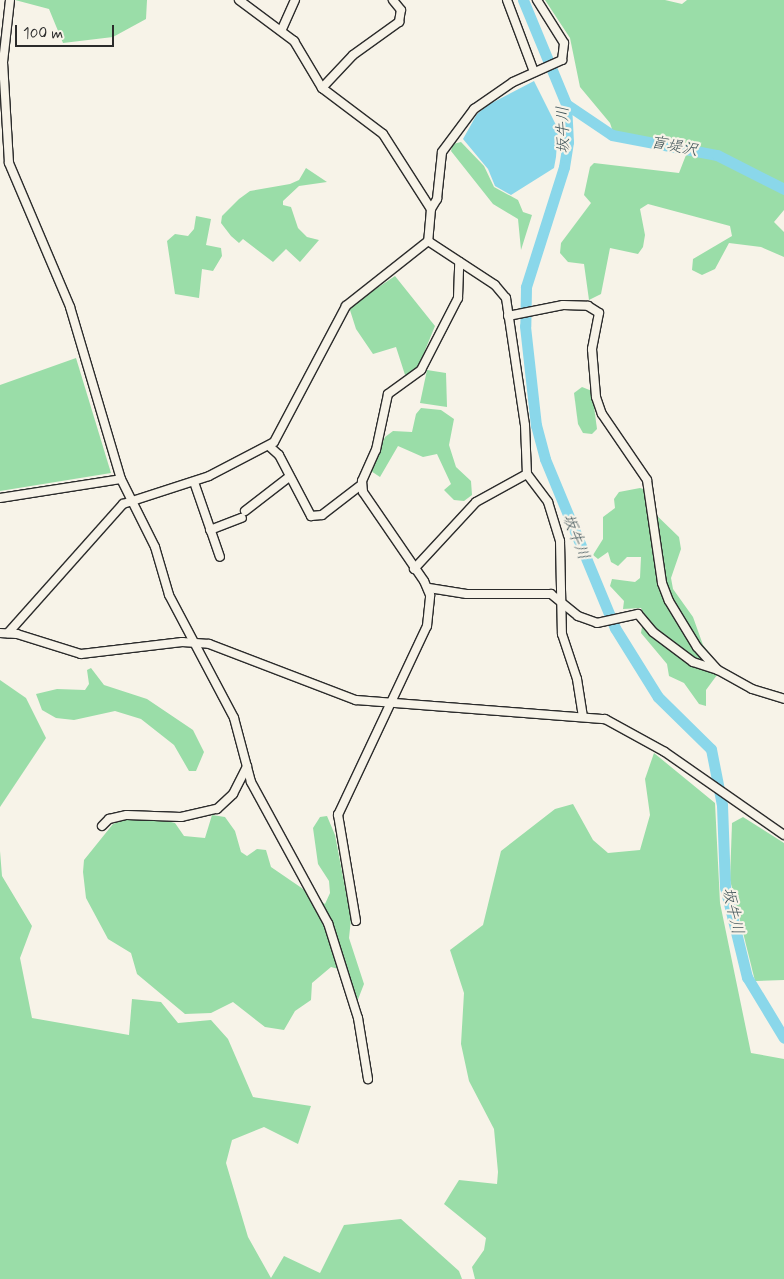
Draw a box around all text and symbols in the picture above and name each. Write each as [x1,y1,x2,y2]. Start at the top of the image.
scale bar [18,15,116,47]
text: 100 m [23,24,63,44]
water label: 坂牛川 [554,106,574,154]
water label: 盲堤沢 [649,133,699,161]
water label: 坂牛川 [557,511,593,563]
water label: 坂牛川 [717,885,747,937]

